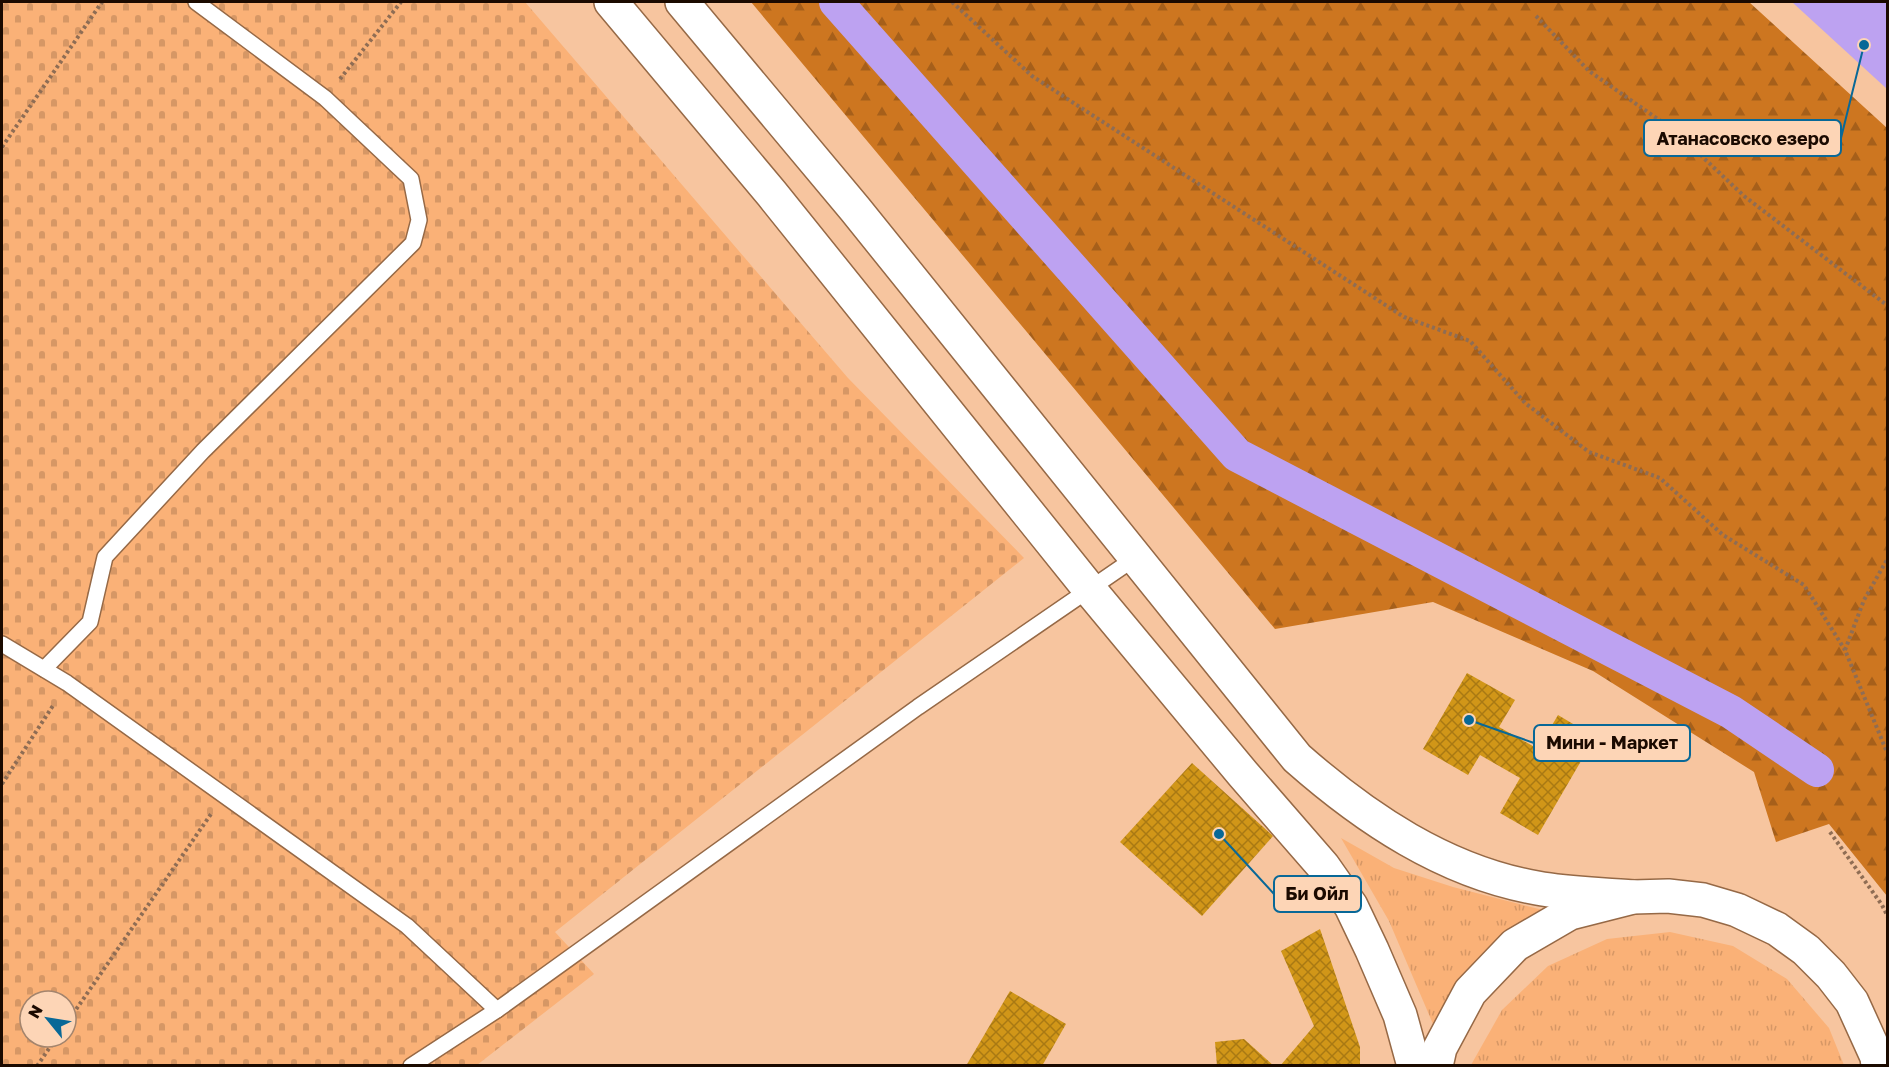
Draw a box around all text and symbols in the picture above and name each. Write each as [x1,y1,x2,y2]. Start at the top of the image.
callout: Атанасовско езеро [1644,120,1841,156]
text: Атанасовско езеро [1656,127,1830,149]
callout: Мини - Маркет [1534,725,1690,761]
text: Мини - Маркет [1546,731,1678,753]
callout: Би Ойл [1274,876,1361,912]
text: Би Ойл [1285,882,1349,904]
north arrow [18,989,78,1049]
text: N [23,1001,47,1022]

